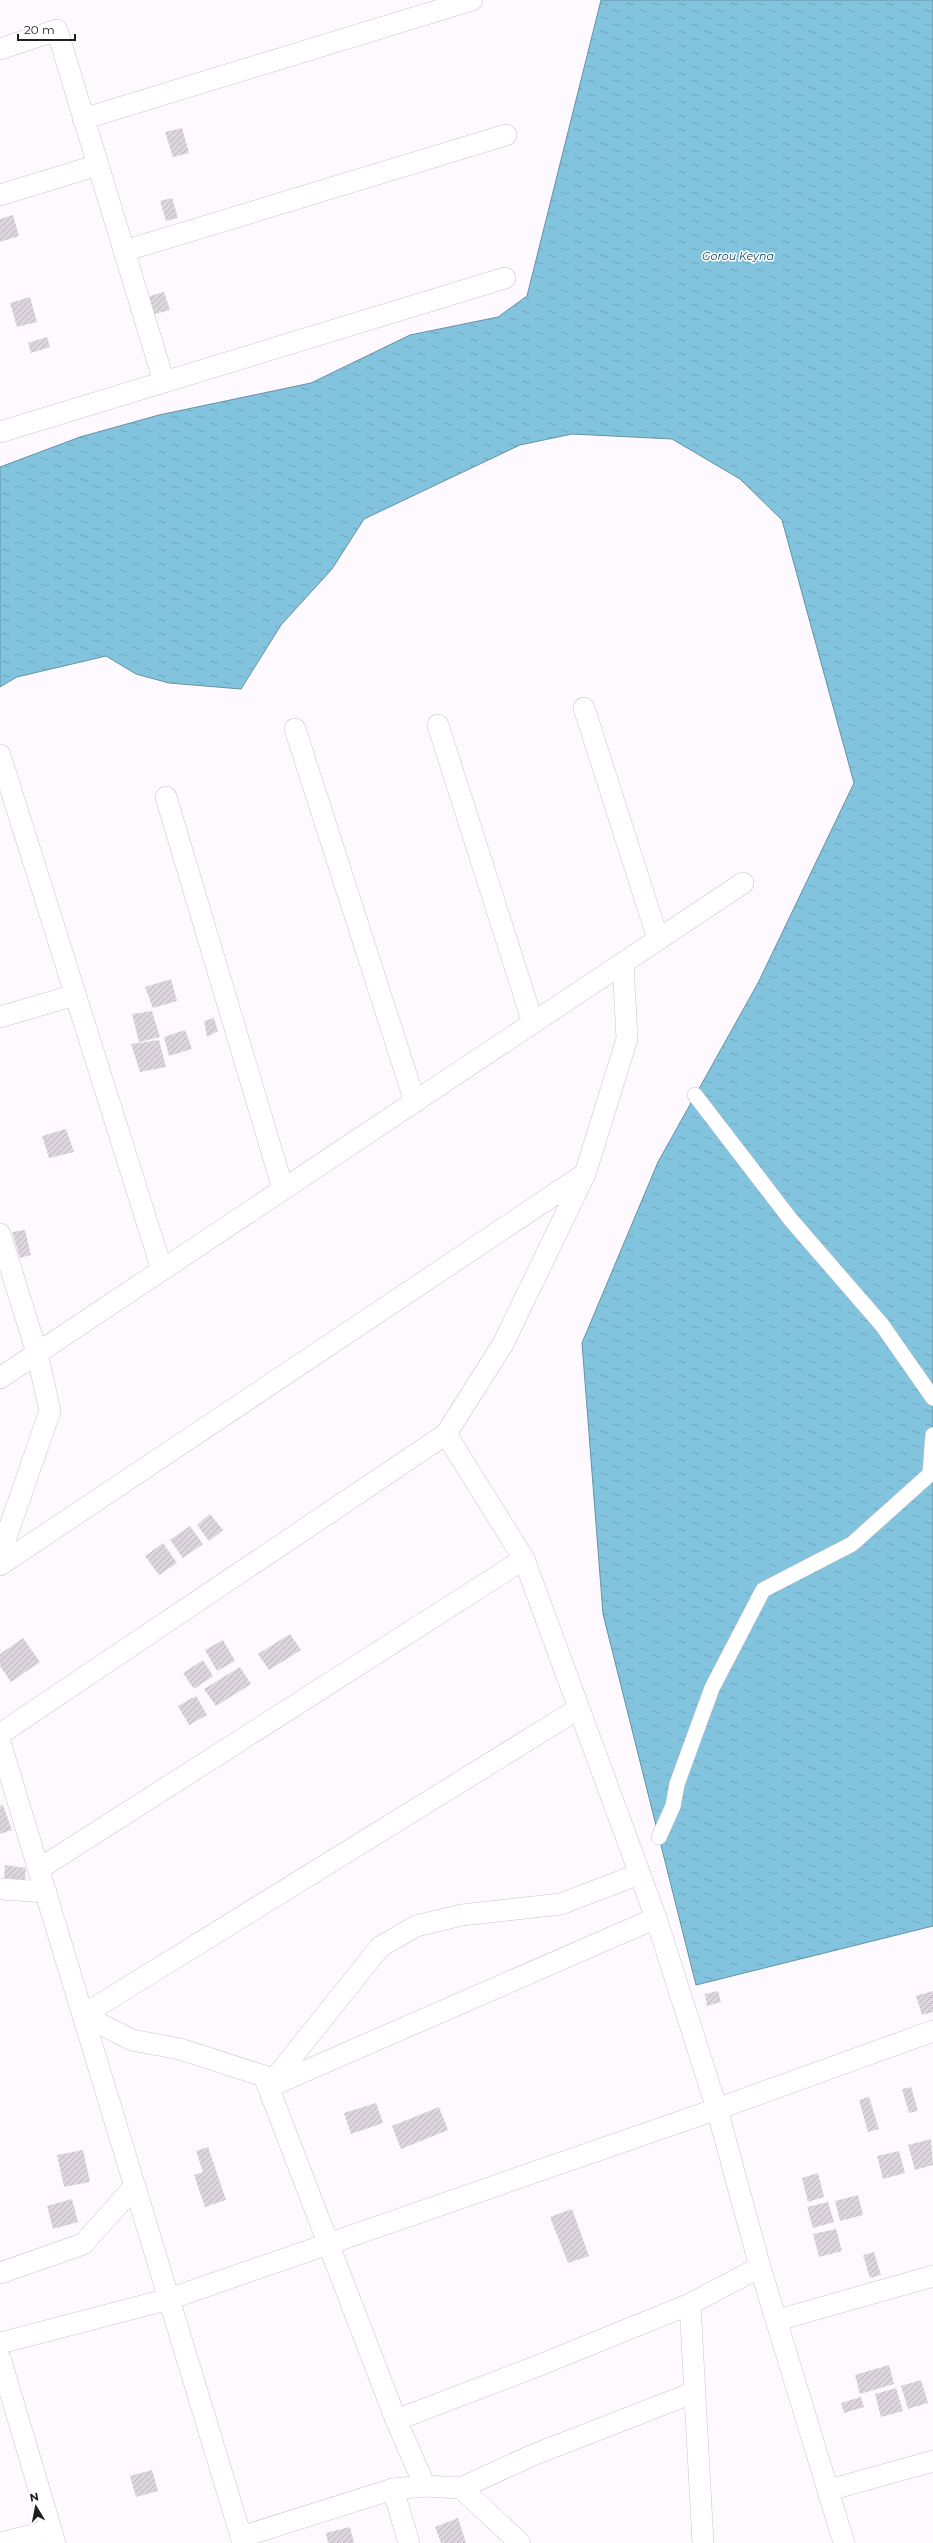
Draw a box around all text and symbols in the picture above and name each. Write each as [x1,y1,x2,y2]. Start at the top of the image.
scale bar [18,16,75,42]
text: 20 m [24,22,55,37]
water label: Gorou Keyna [702,249,774,263]
north arrow [16,2487,56,2527]
text: N [29,2489,40,2505]

